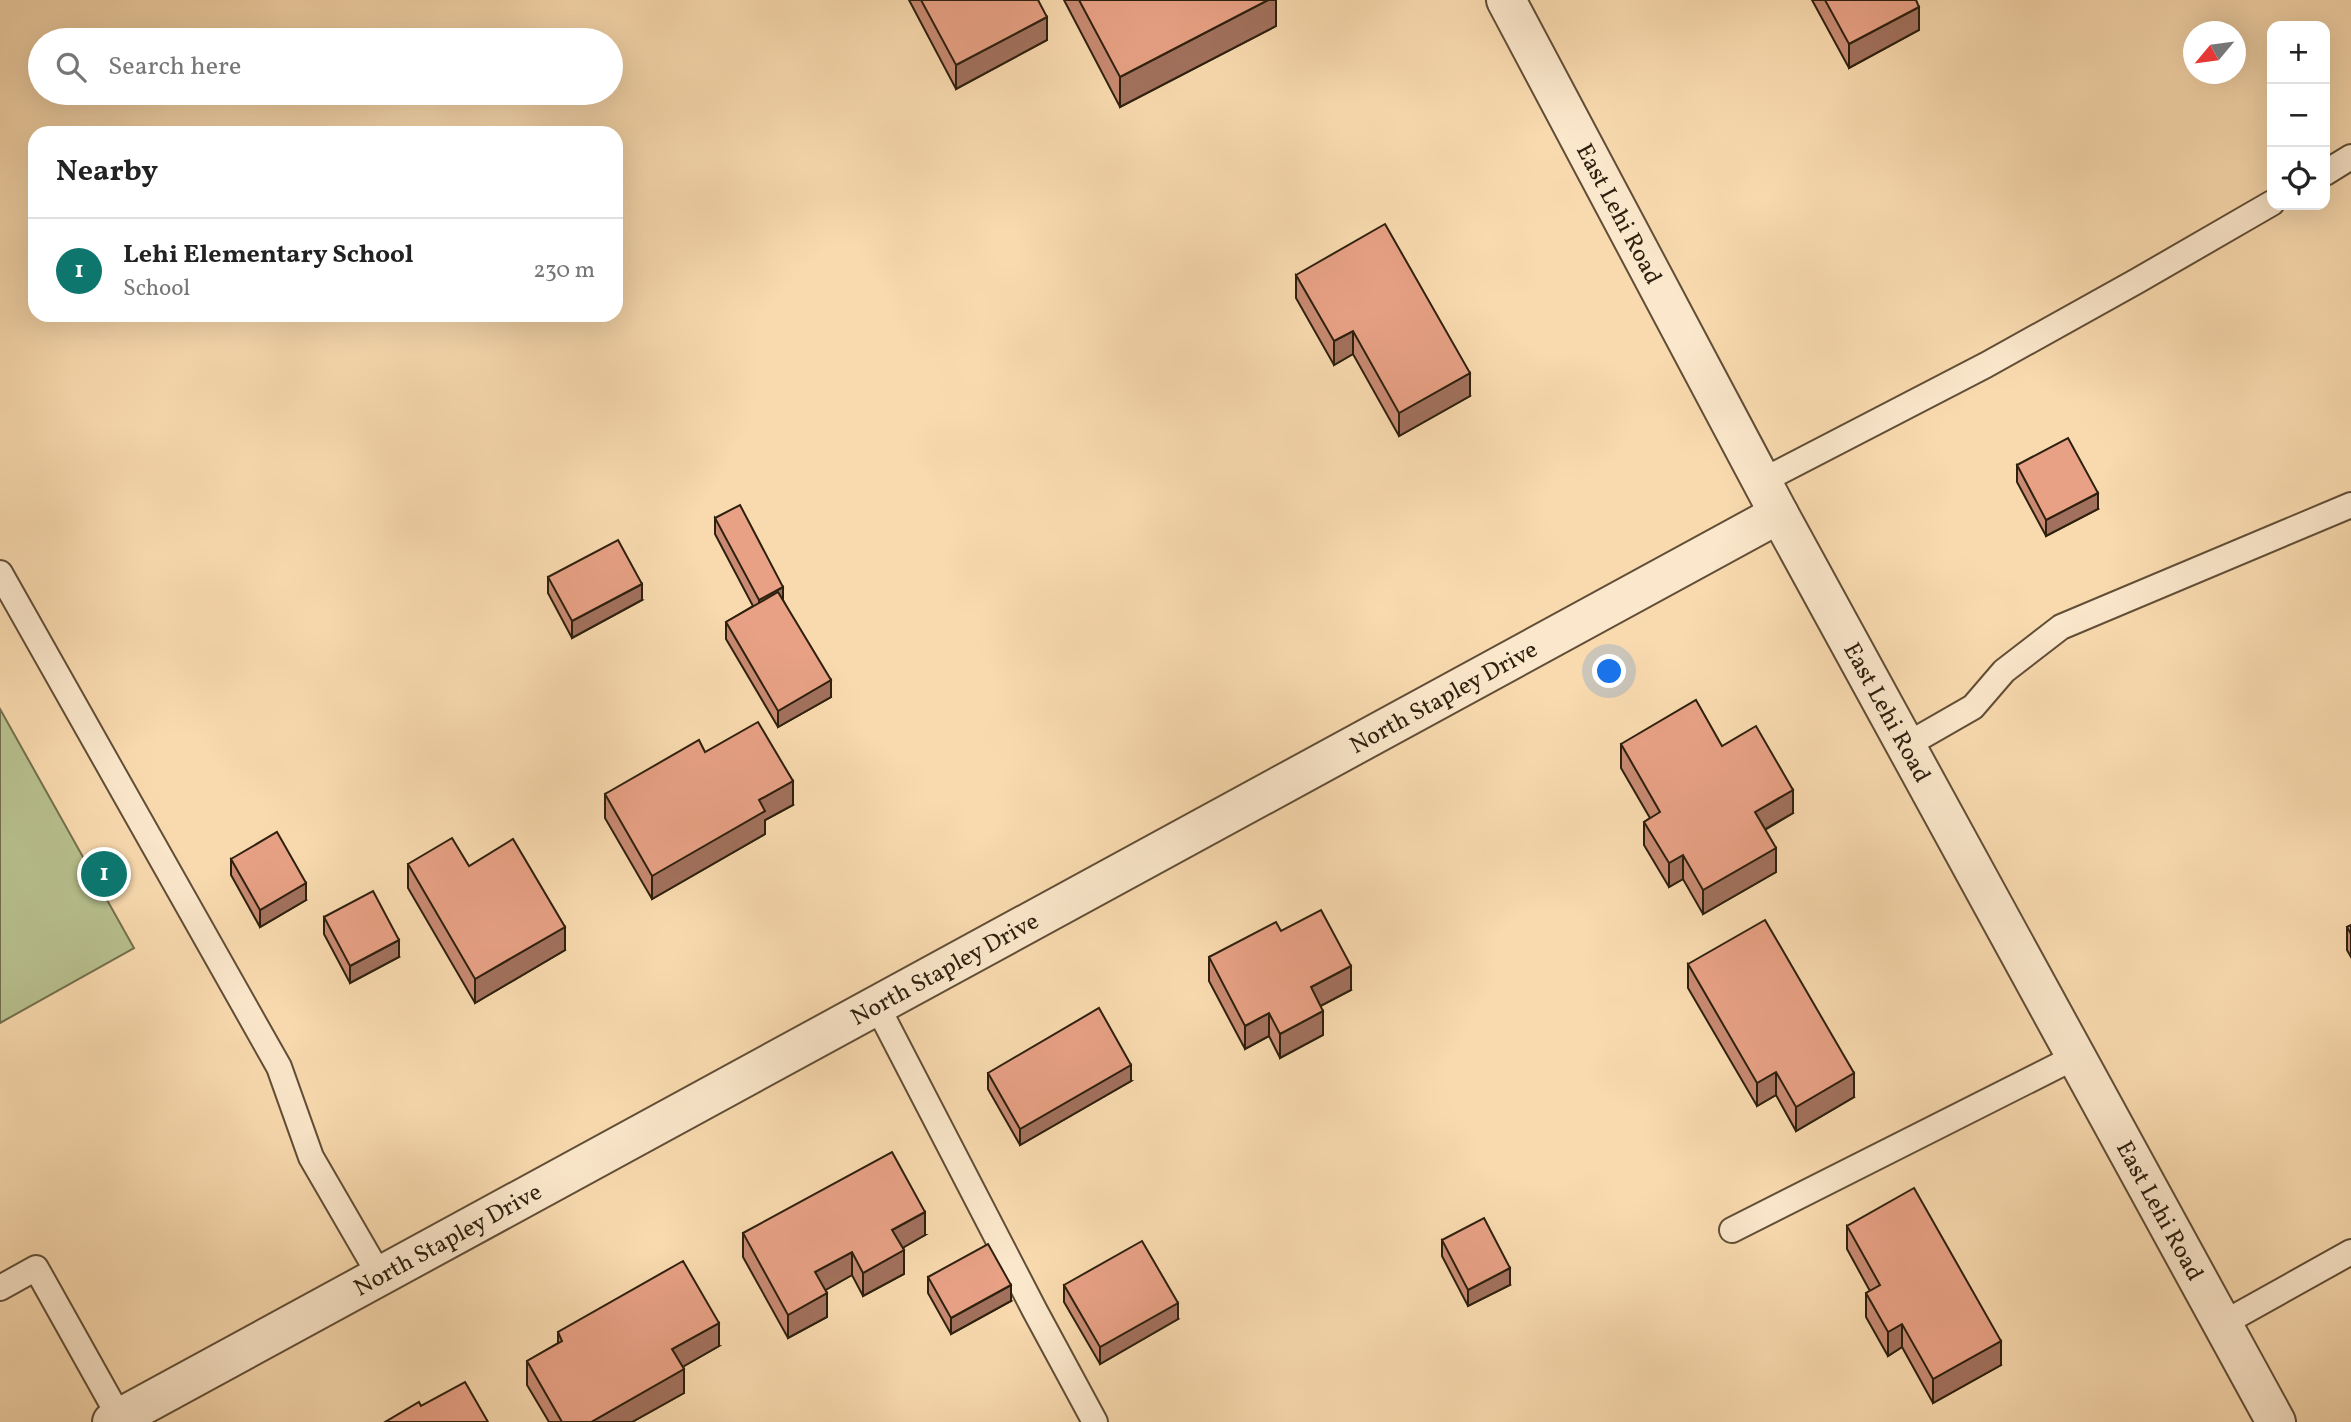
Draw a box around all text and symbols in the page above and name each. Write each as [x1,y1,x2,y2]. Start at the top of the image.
north arrow [2183,21,2246,84]
map controls [2267,21,2330,210]
button: + [2267,21,2330,84]
search box [28,28,623,105]
icon: search [52,48,90,86]
text: Search here [108,49,241,85]
button: − [2267,84,2330,147]
street label: East Lehi Road [1566,138,1669,291]
button: locate [2267,147,2330,210]
text: Nearby [56,151,158,193]
text: Lehi Elementary School [123,237,414,273]
text: 1 [74,255,84,287]
text: 230 m [533,255,595,287]
text: School [123,273,190,305]
street label: North Stapley Drive [1344,634,1544,764]
street label: East Lehi Road [1834,637,1938,790]
your location [1592,654,1626,688]
pin: 1 [81,848,127,900]
street label: North Stapley Drive [845,905,1046,1035]
street label: East Lehi Road [2106,1135,2211,1288]
street label: North Stapley Drive [348,1176,549,1306]

